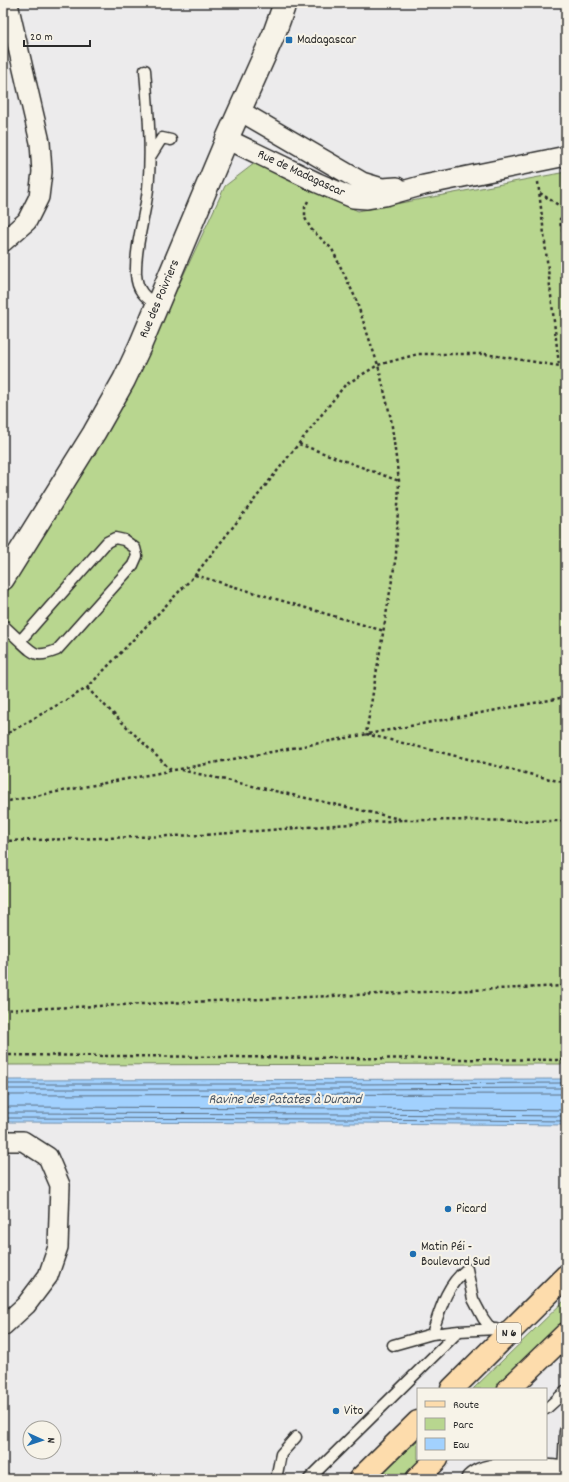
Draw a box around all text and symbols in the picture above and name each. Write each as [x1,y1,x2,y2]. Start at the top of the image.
scale bar [24,22,90,48]
text: 20 m [30,29,53,46]
place label: Madagascar [297,31,356,50]
marker: Madagascar [284,35,294,45]
street label: Rue de Madagascar [254,145,348,203]
street label: Rue des Poivriers [135,257,185,341]
water label: Ravine des Patates à Durand [209,1090,364,1110]
place label: Picard [456,1200,487,1219]
marker: Picard [443,1204,453,1214]
place label: Matin Péi - Boulevard Sud [421,1238,490,1272]
marker: Matin Péi - Boulevard Sud [408,1249,418,1259]
road number: N 6 [497,1323,521,1343]
legend [417,1388,547,1460]
text: Route [453,1397,479,1414]
place label: Vito [344,1402,363,1421]
marker: Vito [331,1406,341,1416]
text: Parc [453,1417,474,1434]
north arrow [22,1420,62,1460]
text: N [42,1437,58,1444]
text: Eau [453,1437,469,1454]

